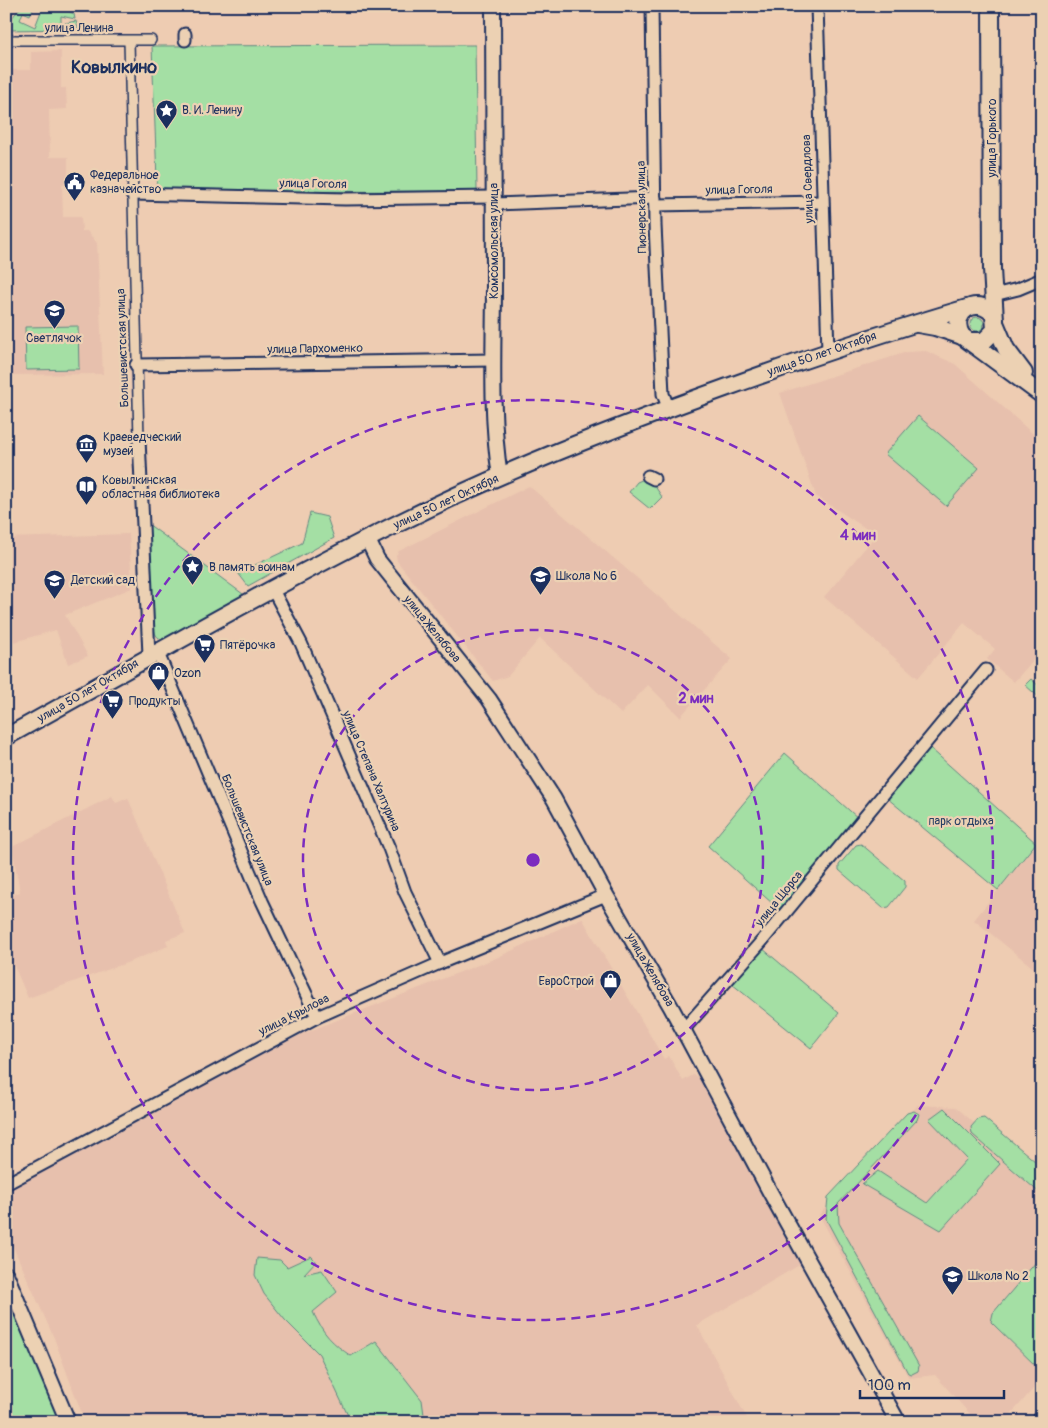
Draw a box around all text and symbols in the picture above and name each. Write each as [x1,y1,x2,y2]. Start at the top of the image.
street label: улица Ленина [44,21,114,36]
district label: Ковылкино [71,56,157,79]
place icon: В. И. Ленину [154,98,178,129]
street label: улица Горького [985,98,1000,179]
place label: В. И. Ленину [182,103,242,118]
street label: улица Свердлова [799,134,817,225]
street label: Пионерская улица [634,160,650,253]
place label: Федеральное казначейство [90,168,162,197]
public building icon: Федеральное казначейство [62,170,86,201]
street label: улица Гоголя [278,176,347,192]
street label: улица Гоголя [704,182,773,198]
street label: Комсомольская улица [487,183,502,299]
street label: Большевистская улица [113,288,133,408]
school or university icon: Светлячок [42,299,66,330]
street label: улица 50 лет Октября [765,328,879,380]
place label: Светлячок [26,331,82,346]
street label: улица Пархоменко [266,341,364,357]
place label: Краеведческий музей [103,430,182,459]
museum icon: Краеведческий музей [75,432,99,463]
street label: улица 50 лет Октября [390,471,501,533]
place label: Ковылкинская областная библиотека [102,473,220,502]
library icon: Ковылкинская областная библиотека [74,475,98,506]
text: 4 мин [840,526,877,545]
place icon: В память воинам [181,555,205,586]
place label: В память воинам [209,560,295,575]
school or university icon: Школа № 6 [528,564,552,595]
school or university icon: Детский сад [43,568,67,599]
place label: Школа № 6 [556,569,617,584]
place label: Детский сад [70,573,136,588]
street label: улица Желябова [400,591,464,666]
supermarket icon: Пятёрочка [192,633,216,664]
place label: Пятёрочка [220,638,276,653]
street label: улица 50 лет Октября [34,656,142,727]
shop icon: Ozon [146,661,170,692]
place label: Ozon [174,666,201,681]
supermarket icon: Продукты [101,689,125,720]
text: 2 мин [678,689,714,708]
place label: Продукты [129,694,181,709]
street label: улица Степана Халтурина [338,707,403,834]
street label: Большевистская улица [218,772,276,888]
park label: парк отдыха [928,814,994,829]
centre of rings [524,851,542,869]
street label: улица Щорса [751,868,806,931]
street label: улица Желябова [622,930,677,1010]
shop icon: ЕвроСтрой [598,969,622,1000]
place label: ЕвроСтрой [538,974,594,989]
street label: улица Крылова [255,991,332,1040]
school or university icon: Школа № 2 [940,1264,964,1295]
place label: Школа № 2 [968,1269,1029,1284]
scale bar [860,1368,1004,1400]
text: 100 m [868,1376,911,1395]

